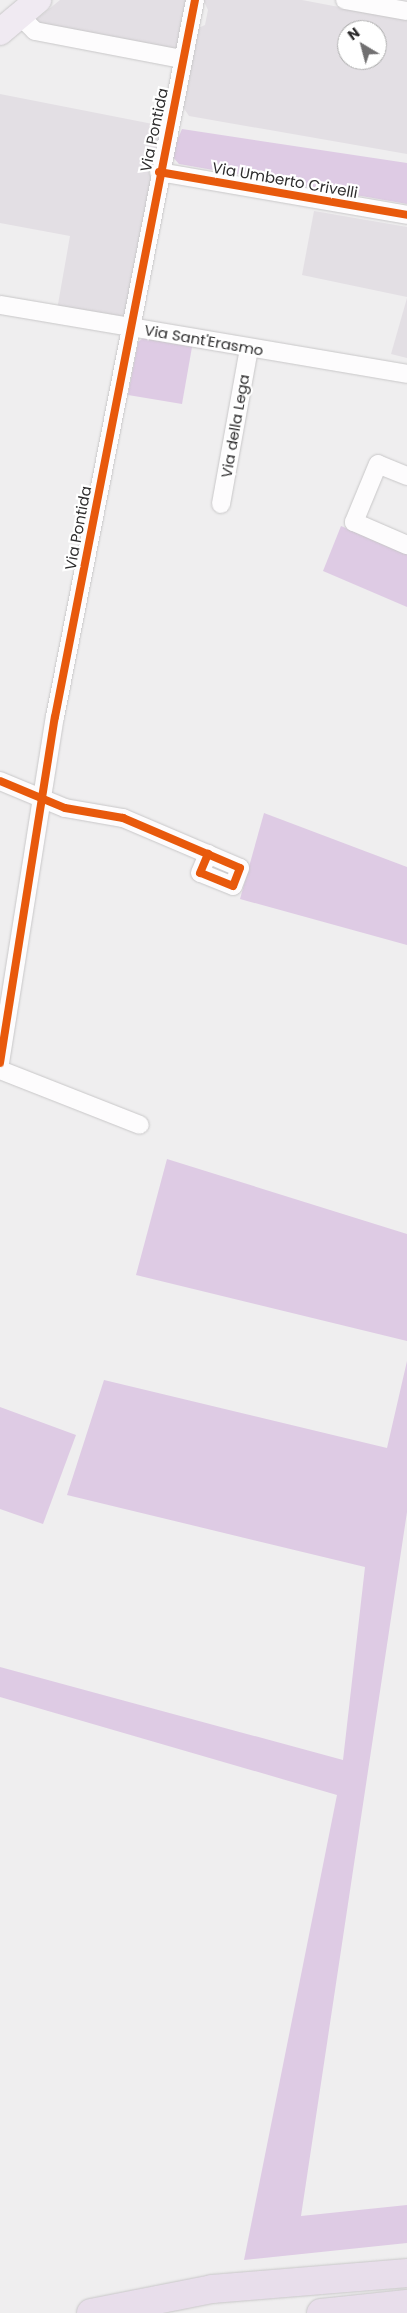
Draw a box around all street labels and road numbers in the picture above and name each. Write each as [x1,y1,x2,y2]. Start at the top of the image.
street label: Via Pontida [136,86,172,174]
street label: Via Umberto Crivelli [211,158,359,202]
street label: Via Sant'Erasmo [143,321,265,359]
street label: Via della Lega [217,373,253,479]
street label: Via Pontida [61,484,95,572]

